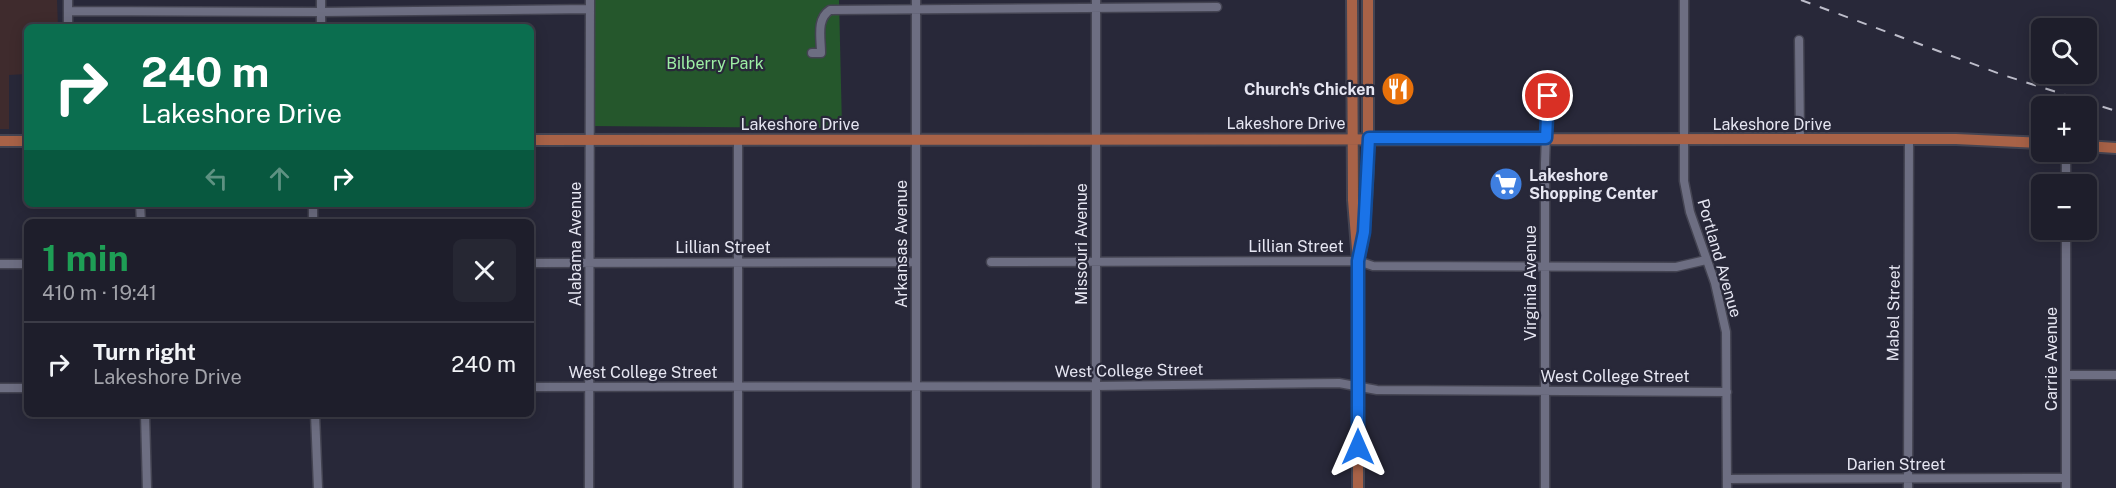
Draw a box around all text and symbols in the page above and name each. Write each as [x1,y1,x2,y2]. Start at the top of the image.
map controls [2031,18,2097,240]
button: search [2031,18,2097,84]
text: 240 m [141,47,269,96]
icon: right [42,48,120,126]
park label: Bilberry Park [666,54,764,73]
pin [1522,70,1573,121]
restaurant icon: Church's Chicken [1380,71,1416,107]
icon: arrive [1531,79,1564,112]
place label: Church's Chicken [1244,80,1375,99]
button: + [2031,96,2097,162]
text: Lakeshore Drive [141,97,342,129]
street label: Lakeshore Drive [1226,114,1346,133]
street label: Lakeshore Drive [740,115,860,134]
street label: Lakeshore Drive [1712,115,1832,134]
icon: left [200,162,233,195]
icon: ahead [263,162,296,195]
icon: right [326,162,359,195]
supermarket icon: Lakeshore Shopping Center [1488,166,1524,202]
place label: Lakeshore Shopping Center [1529,166,1658,203]
button: − [2031,174,2097,240]
street label: Arkansas Avenue [892,180,911,308]
street label: Alabama Avenue [566,182,585,306]
street label: Missouri Avenue [1072,183,1091,305]
street label: Portland Avenue [1693,197,1746,320]
street label: Virginia Avenue [1521,225,1540,341]
text: 1 min [42,237,129,279]
street label: Lillian Street [1248,237,1344,256]
street label: Lillian Street [675,238,771,257]
button: close [453,239,516,302]
street label: Mabel Street [1883,264,1904,362]
text: 410 m · 19:41 [42,281,157,305]
street label: Carrie Avenue [2042,307,2061,411]
text: Turn right [93,339,196,365]
icon: right [42,348,75,381]
text: 240 m [451,351,516,377]
street label: West College Street [1054,360,1204,381]
street label: West College Street [569,363,717,382]
text: Lakeshore Drive [93,365,242,389]
street label: West College Street [1541,367,1689,386]
position arrow [1326,415,1390,479]
street label: Darien Street [1846,455,1946,474]

